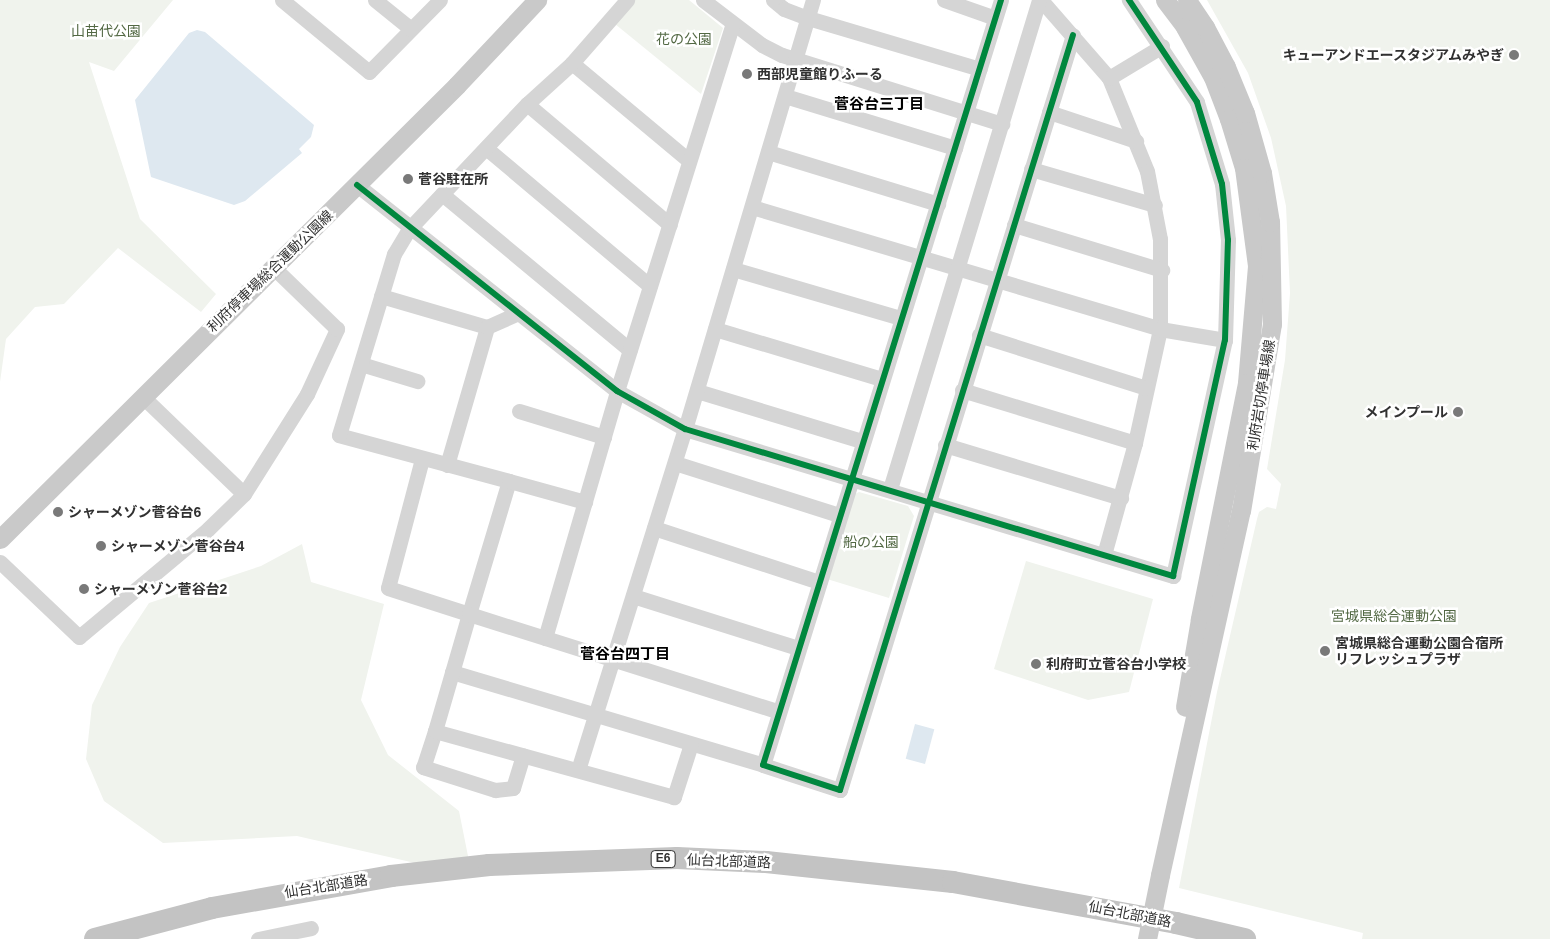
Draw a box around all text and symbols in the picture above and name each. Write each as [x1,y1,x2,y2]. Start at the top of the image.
park label: 山苗代公園 [71,23,141,39]
park label: 花の公園 [656,31,712,47]
place label: キューアンドエースタジアムみやぎ [1280,47,1504,63]
marker: キューアンドエースタジアムみやぎ [1508,49,1520,61]
place label: 西部児童館りふーる [757,66,883,82]
marker: 西部児童館りふーる [741,68,753,80]
district label: 菅谷台三丁目 [834,95,924,113]
place label: 菅谷駐在所 [418,171,488,187]
marker: 菅谷駐在所 [402,173,414,185]
street label: 利府停車場総合運動公園線 [204,207,336,335]
street label: 利府岩切停車場線 [1244,338,1278,452]
place label: メインプール [1364,404,1448,420]
marker: メインプール [1452,406,1464,418]
place label: シャーメゾン菅谷台6 [68,504,202,520]
marker: シャーメゾン菅谷台6 [52,506,64,518]
park label: 船の公園 [843,534,899,550]
place label: シャーメゾン菅谷台4 [111,538,245,554]
marker: シャーメゾン菅谷台4 [95,540,107,552]
place label: シャーメゾン菅谷台2 [94,581,228,597]
marker: シャーメゾン菅谷台2 [78,583,90,595]
park label: 宮城県総合運動公園 [1331,608,1457,624]
place label: 宮城県総合運動公園合宿所 リフレッシュプラザ [1335,635,1503,668]
district label: 菅谷台四丁目 [580,645,670,663]
marker: 宮城県総合運動公園合宿所 リフレッシュプラザ [1319,645,1331,657]
place label: 利府町立菅谷台小学校 [1046,656,1186,672]
marker: 利府町立菅谷台小学校 [1030,658,1042,670]
road number: E6 [650,850,676,869]
street label: 仙台北部道路 [687,851,771,871]
street label: 仙台北部道路 [283,871,369,901]
street label: 仙台北部道路 [1087,898,1173,930]

